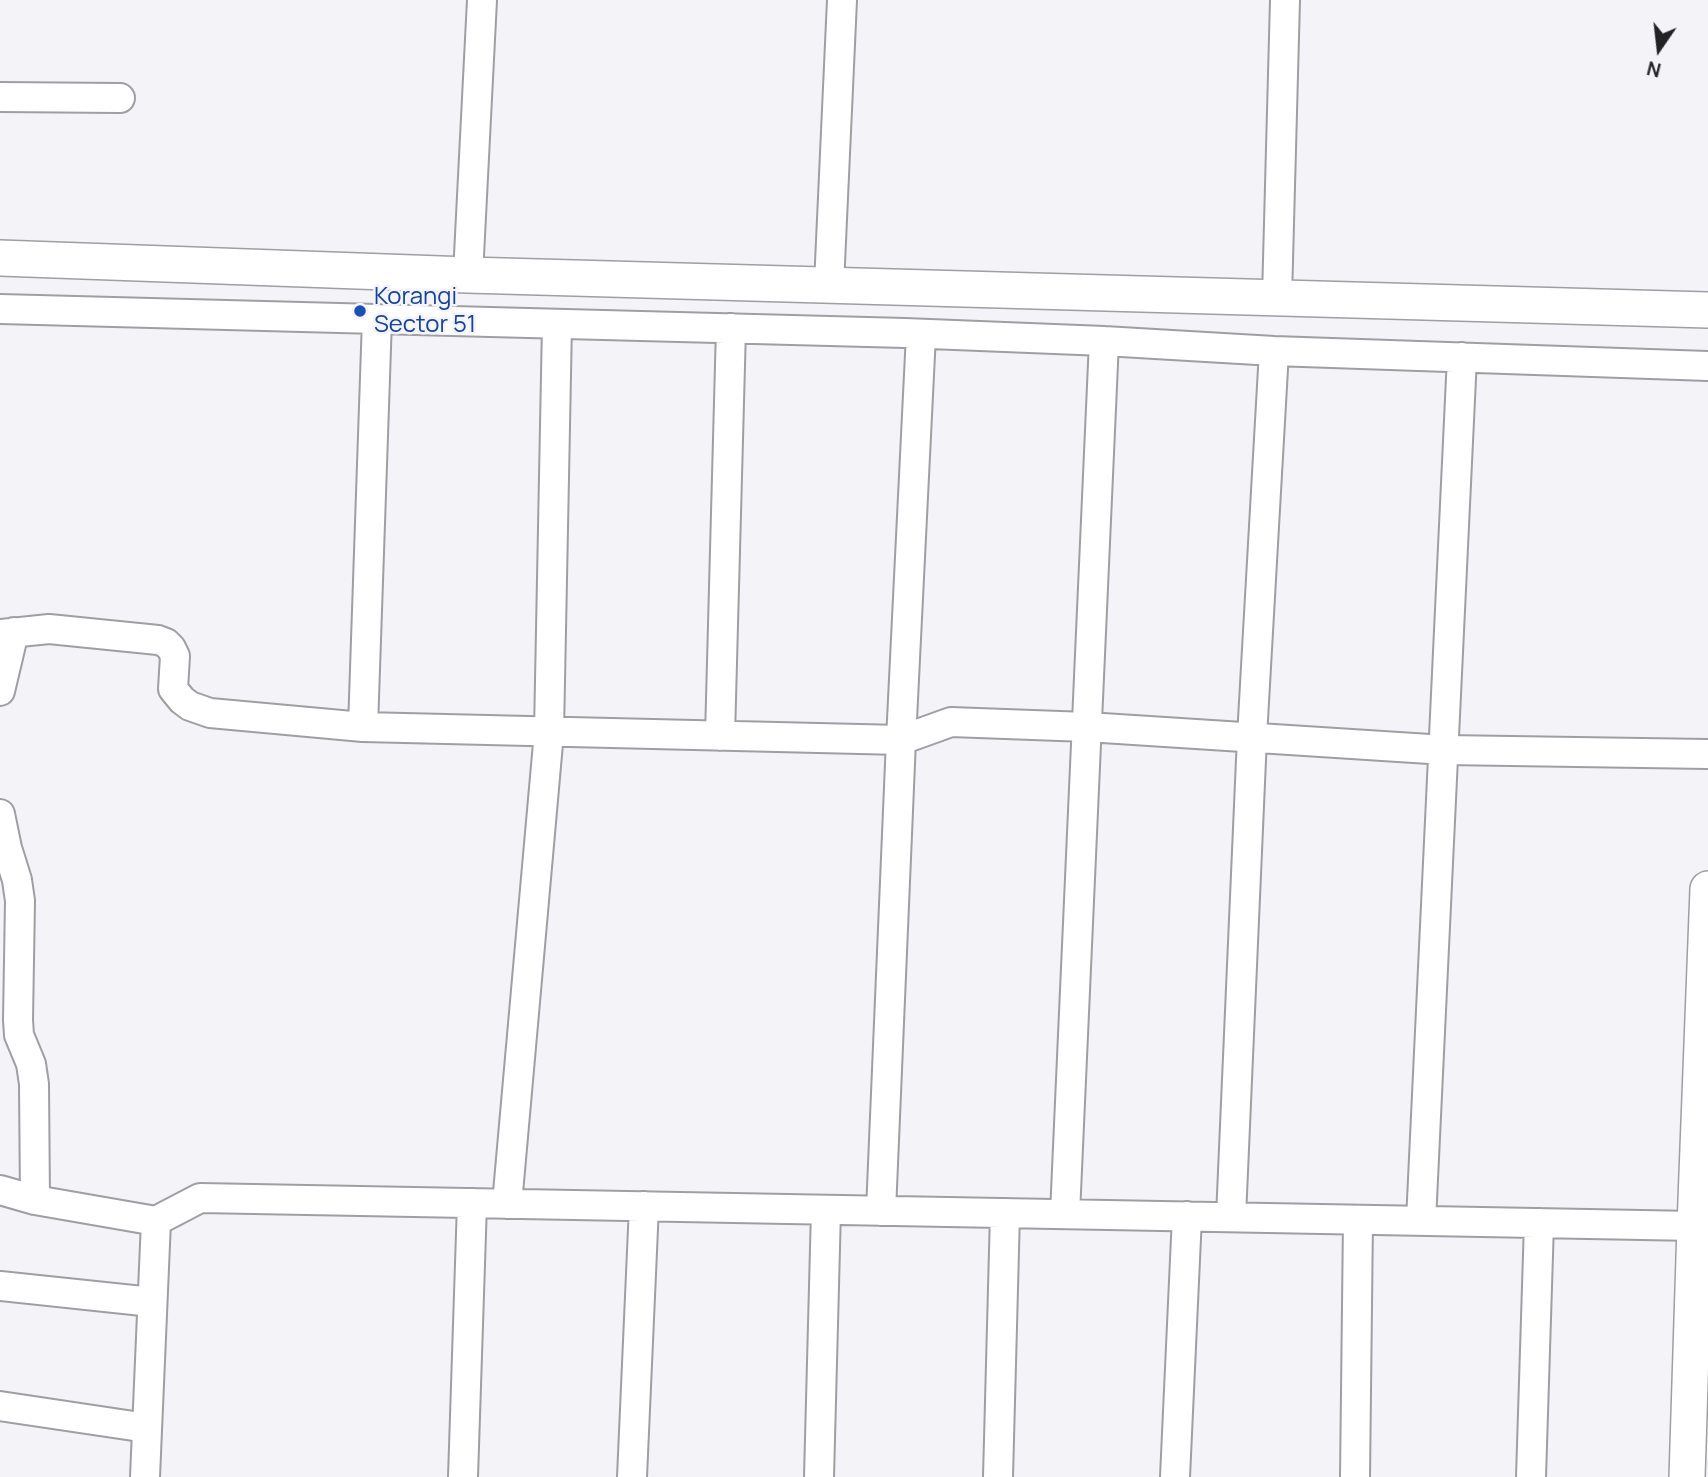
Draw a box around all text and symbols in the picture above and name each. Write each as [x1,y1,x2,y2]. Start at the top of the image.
north arrow [1624,14,1694,84]
text: N [1644,55,1664,84]
place label: Korangi Sector 51 [374,283,476,339]
marker: Korangi Sector 51 [352,303,368,319]

